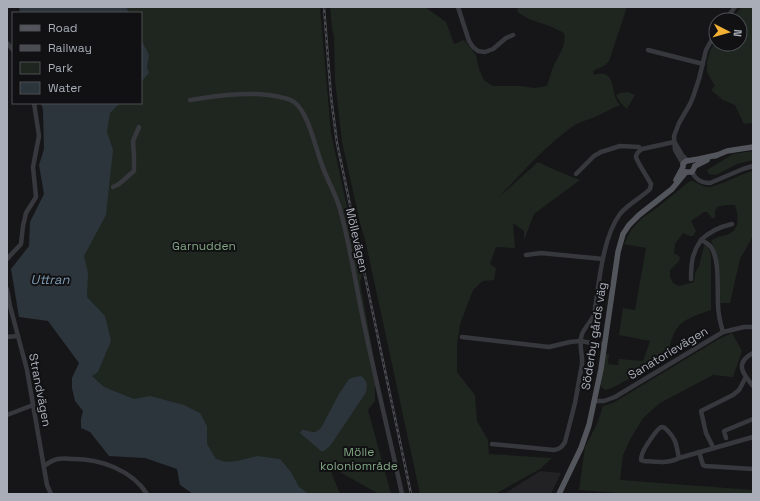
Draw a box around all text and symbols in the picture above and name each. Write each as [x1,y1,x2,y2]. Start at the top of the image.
legend [12,12,142,104]
north arrow [708,12,748,52]
text: Road [48,20,77,36]
text: N [731,29,745,37]
text: Railway [48,40,92,56]
text: Park [48,60,73,76]
text: Water [48,80,82,96]
street label: Möllevägen [342,206,372,274]
park label: Garnudden [172,238,236,254]
water label: Uttran [31,271,71,288]
street label: Söderby gårds väg [578,281,610,391]
street label: Sanatorievägen [625,323,711,383]
street label: Strandvägen [25,352,55,428]
park label: Mölle koloniområde [320,444,398,474]

